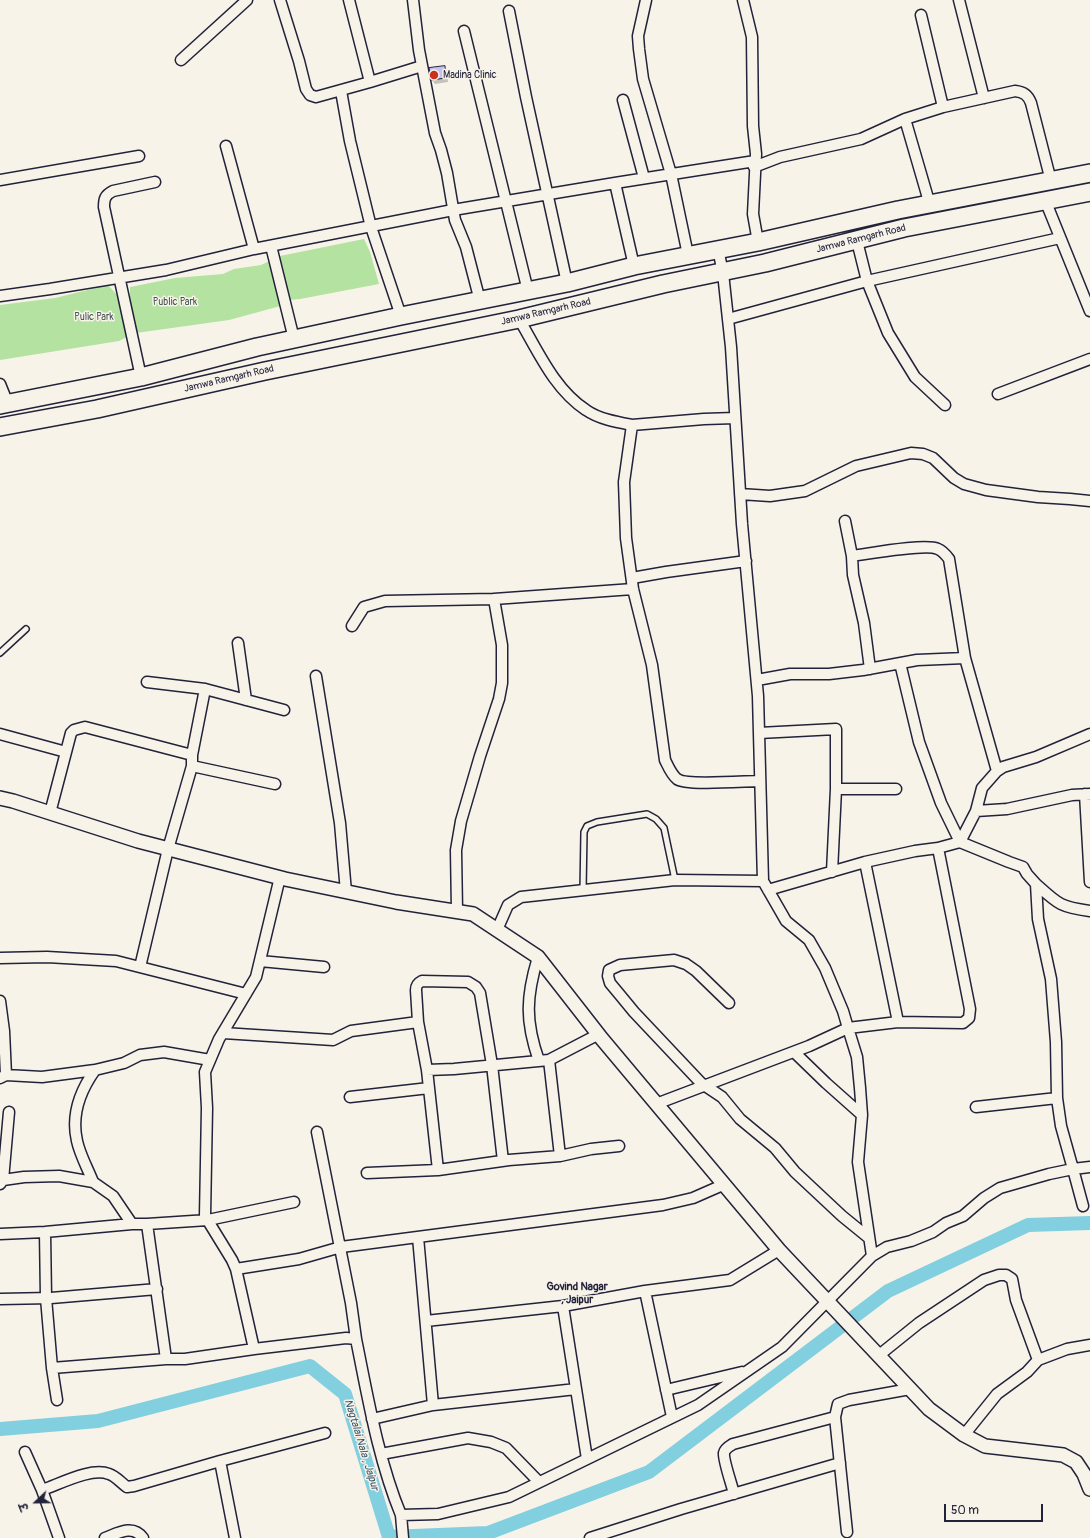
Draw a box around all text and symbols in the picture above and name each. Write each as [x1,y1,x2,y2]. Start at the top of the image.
marker: Madina Clinic [428,69,440,81]
place label: Madina Clinic [443,69,497,81]
street label: Jamwa Ramgarh Road [815,222,907,256]
park label: Public Park [153,296,197,308]
street label: Jamwa Ramgarh Road [500,296,592,328]
park label: Pulic Park [74,311,114,323]
street label: Jamwa Ramgarh Road [183,363,275,395]
district label: Govind Nagar , Jaipur [546,1280,608,1306]
water label: Nagtalai Nala , Jaipur [341,1398,381,1492]
north arrow [16,1482,56,1522]
scale bar [946,1496,1045,1522]
text: उ [17,1501,32,1513]
text: 50 m [951,1503,979,1518]

